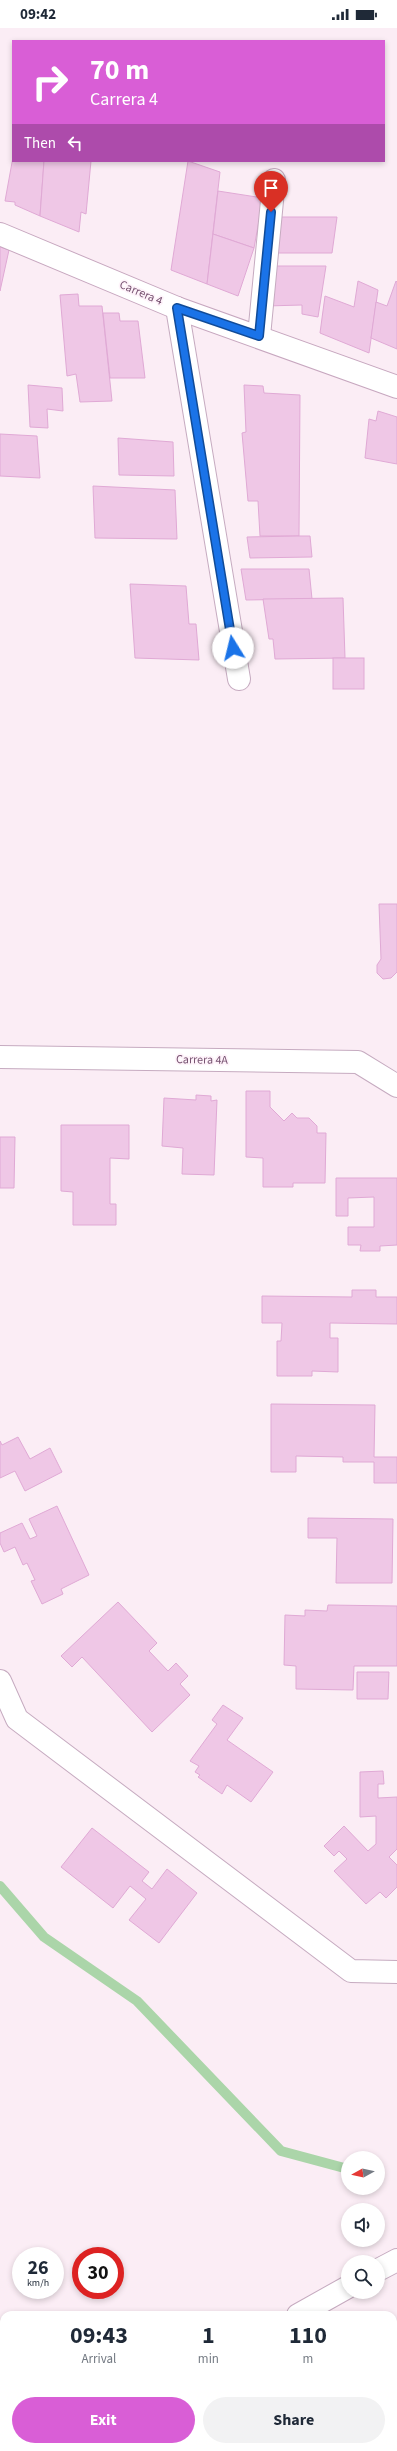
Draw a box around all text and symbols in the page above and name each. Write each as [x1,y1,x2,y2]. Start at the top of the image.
text: 09:42 [20,4,56,25]
text: 70 m [90,50,149,90]
icon: right [24,56,76,108]
text: Carrera 4 [90,87,158,112]
icon: left [64,132,86,154]
text: Then [24,133,56,154]
pin [254,171,288,212]
icon: arrive [260,177,282,199]
street label: Carrera 4 [117,276,165,310]
position arrow [212,627,254,669]
street label: Carrera 4A [176,1051,229,1069]
north arrow [341,2151,385,2195]
map controls [341,2151,385,2299]
button: sound [341,2203,385,2247]
speed limit sign: 30 [72,2247,124,2299]
text: 26 [27,2254,49,2282]
button: search [341,2255,385,2299]
text: km/h [27,2276,49,2290]
text: 09:43 [70,2318,128,2353]
text: 1 [202,2318,215,2353]
text: 110 [289,2318,327,2353]
text: Arrival [81,2350,116,2368]
text: min [198,2350,219,2368]
text: m [303,2350,313,2368]
button: Exit [12,2397,195,2443]
button: Share [203,2397,385,2443]

